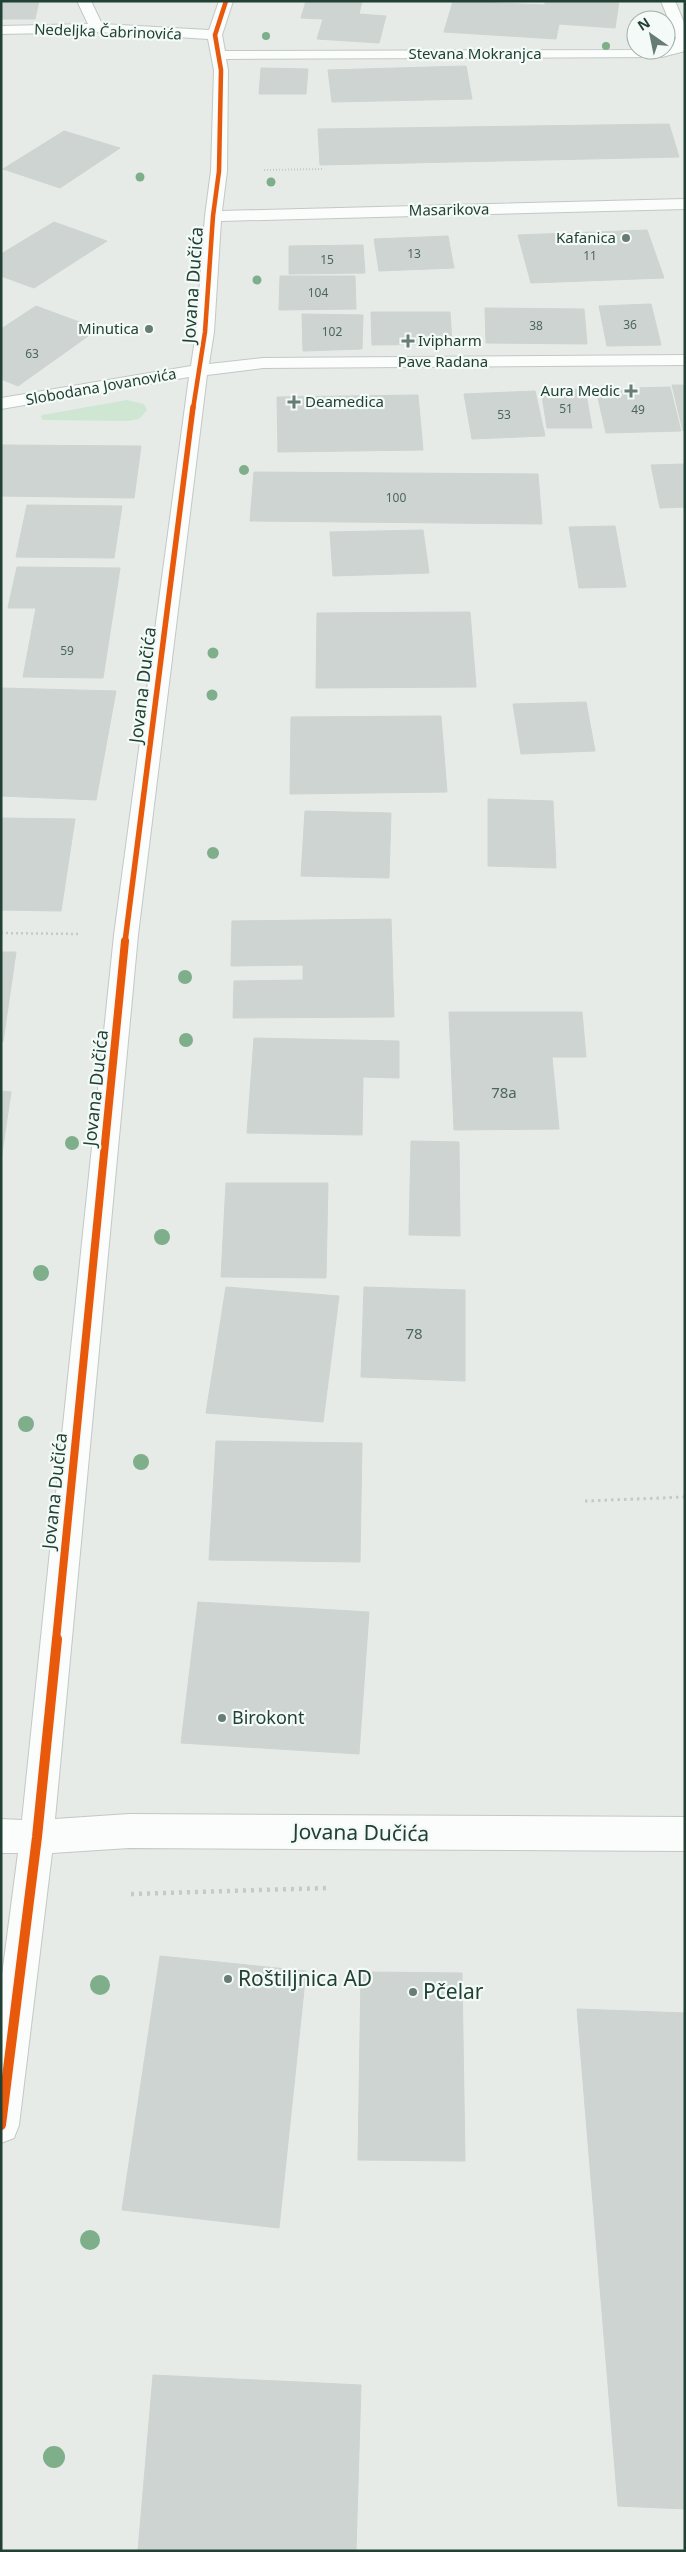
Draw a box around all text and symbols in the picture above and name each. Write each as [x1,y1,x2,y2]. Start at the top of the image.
north arrow [626,10,676,60]
text: N [634,13,654,35]
street label: Nedeljka Čabrinovića [34,18,182,44]
street label: Stevana Mokranjca [408,43,542,63]
street label: Masarikova [409,198,489,220]
street label: Jovana Dučića [176,226,208,346]
place label: Kafanica [556,227,616,247]
marker: Kafanica [620,232,632,244]
house number: 13 [407,245,421,262]
house number: 11 [583,247,597,264]
house number: 15 [320,251,334,268]
house number: 104 [308,284,328,301]
house number: 36 [623,316,637,333]
house number: 38 [529,317,543,334]
place label: Minutica [78,318,139,338]
marker: Minutica [143,323,155,335]
house number: 102 [322,323,342,340]
place label: Ivipharm [418,330,482,350]
marker: Ivipharm [402,335,414,347]
house number: 63 [25,345,39,362]
street label: Pave Radana [398,351,488,371]
street label: Slobodana Jovanovića [24,363,178,409]
place label: Aura Medic [541,380,620,400]
marker: Aura Medic [624,384,638,398]
place label: Deamedica [305,391,384,411]
marker: Deamedica [287,395,301,409]
house number: 51 [559,400,573,417]
house number: 49 [631,401,645,418]
house number: 53 [497,406,511,423]
house number: 100 [386,489,406,506]
street label: Jovana Dučića [123,625,161,746]
house number: 59 [60,642,74,659]
street label: Jovana Dučića [77,1029,113,1149]
house number: 78a [491,1082,517,1102]
house number: 78 [405,1323,423,1343]
street label: Jovana Dučića [36,1432,72,1552]
place label: Birokont [232,1705,305,1729]
marker: Birokont [216,1712,228,1724]
street label: Jovana Dučića [291,1817,429,1847]
place label: Roštiljnica AD [238,1964,372,1992]
marker: Roštiljnica AD [222,1973,234,1985]
place label: Pčelar [423,1977,484,2005]
marker: Pčelar [407,1986,419,1998]

